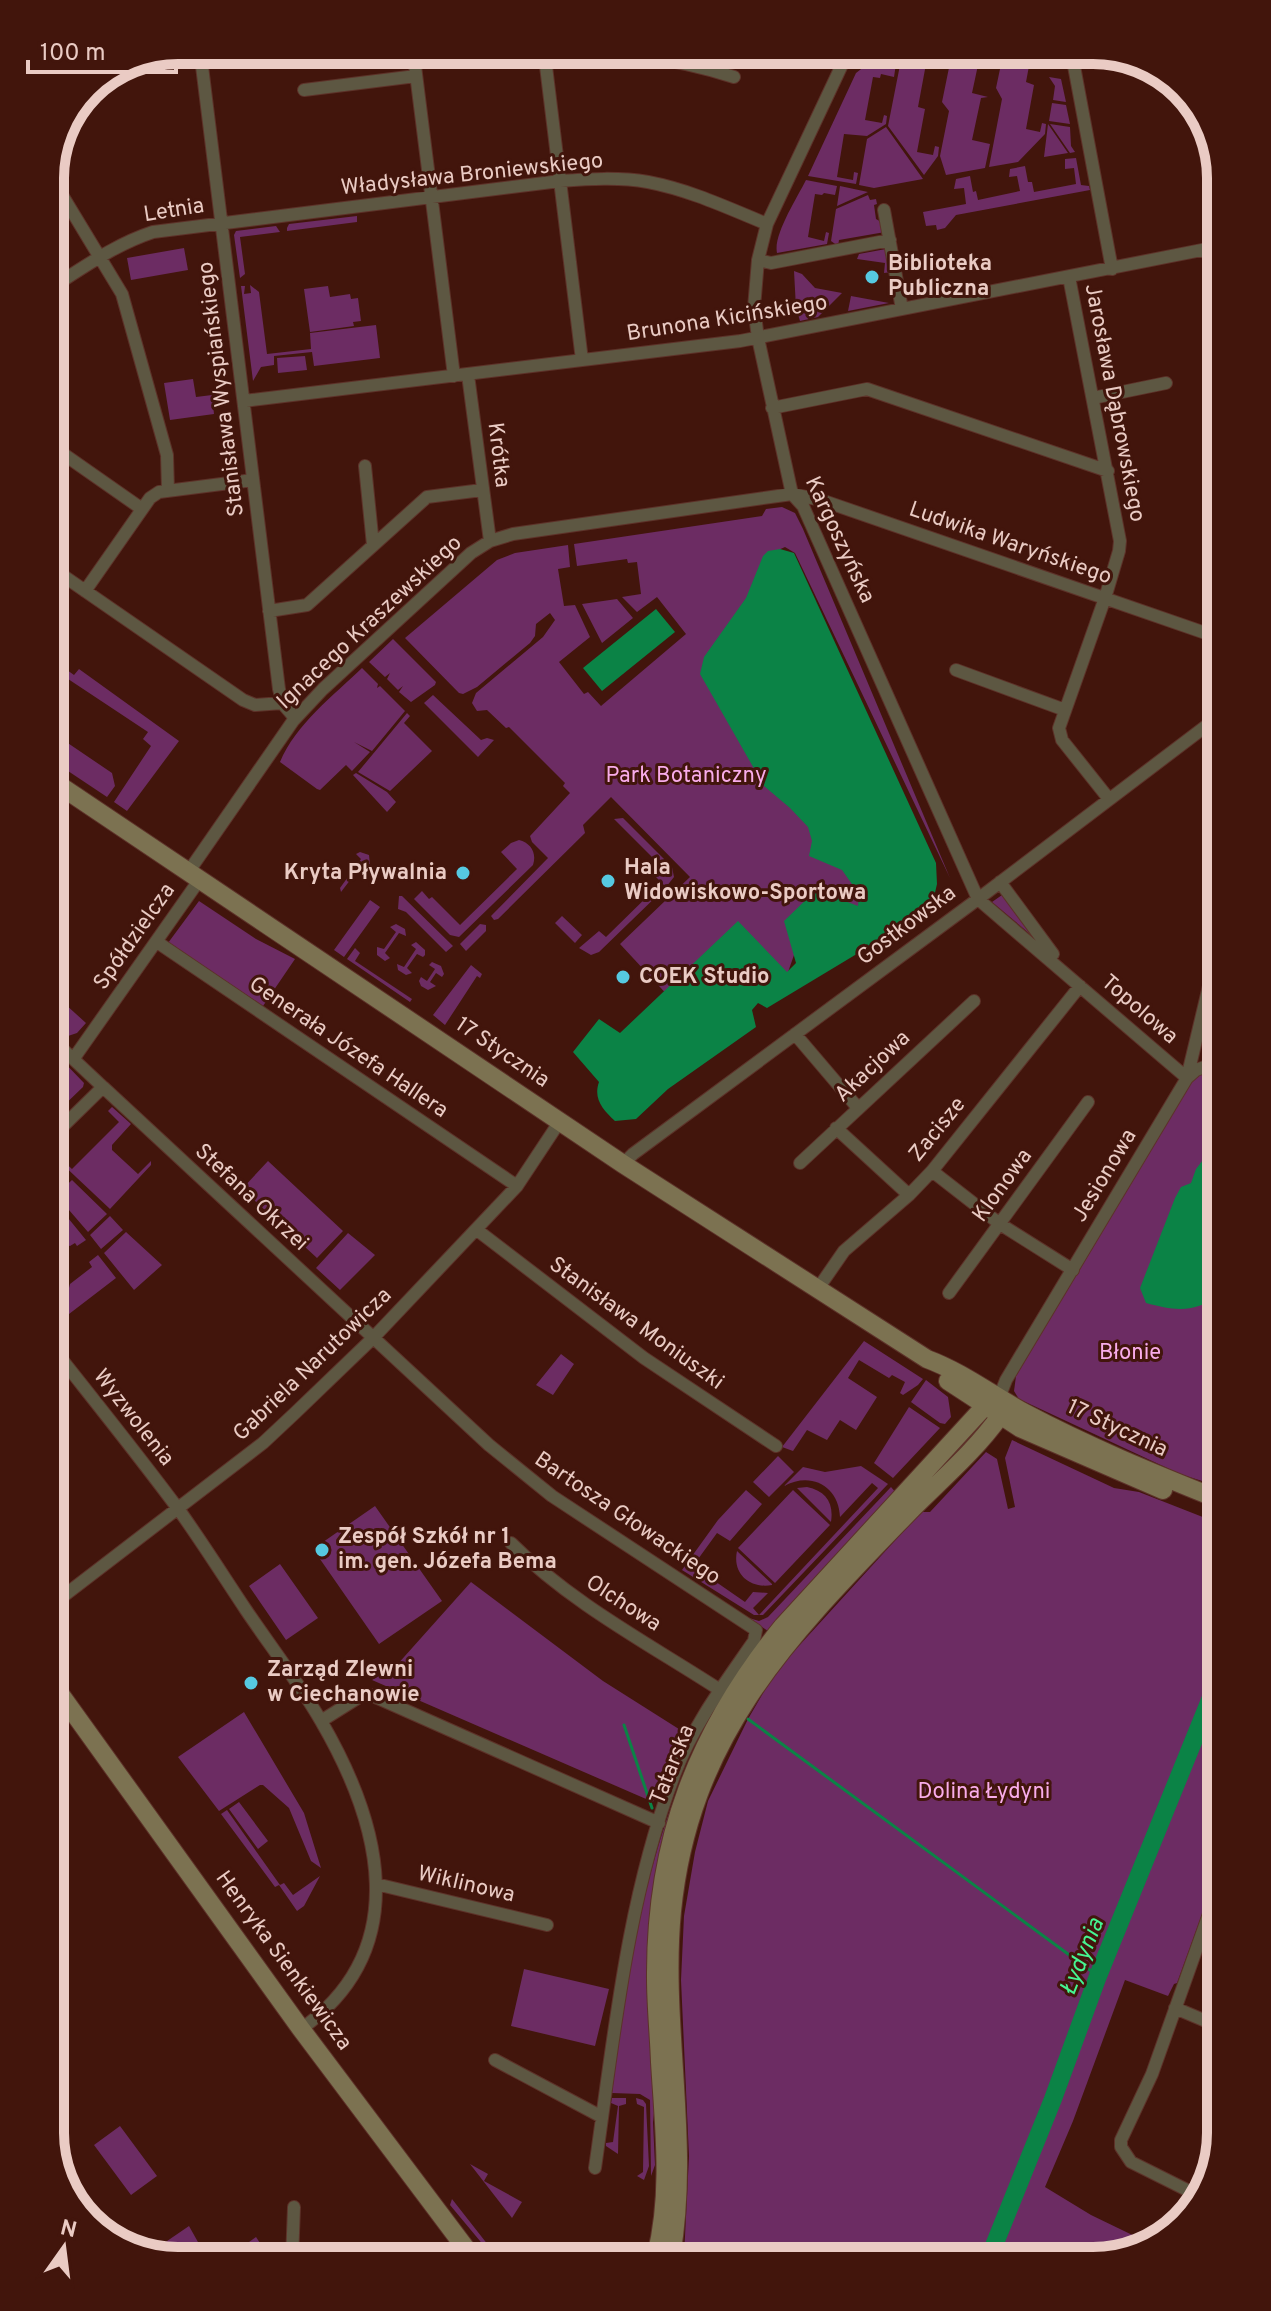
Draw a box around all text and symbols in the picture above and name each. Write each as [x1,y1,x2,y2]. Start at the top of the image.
scale bar [28,24,176,74]
text: 100 m [40,39,106,69]
street label: Władysława Broniewskiego [339,148,605,202]
street label: Letnia [142,193,206,229]
place label: Biblioteka Publiczna [888,251,992,303]
street label: Stanisława Wyspiańskiego [193,260,251,518]
marker: Biblioteka Publiczna [863,268,881,286]
street label: Jarosława Dąbrowskiego [1078,282,1150,524]
street label: Brunona Kicińskiego [625,290,829,348]
street label: Krótka [481,421,515,489]
street label: Kargoszyńska [798,472,880,608]
street label: Ludwika Waryńskiego [905,497,1115,591]
street label: Ignacego Kraszewskiego [272,530,468,716]
park label: Park Botaniczny [605,763,767,790]
place label: Hala Widowiskowo-Sportowa [624,855,866,907]
place label: Kryta Pływalnia [284,860,447,887]
marker: Kryta Pływalnia [454,864,472,882]
marker: Hala Widowiskowo-Sportowa [599,872,617,890]
street label: Spółdzielcza [88,878,182,996]
street label: Gostkowska [852,880,962,972]
place label: COEK Studio [639,964,770,991]
marker: COEK Studio [614,968,632,986]
street label: Topolowa [1095,969,1183,1051]
street label: Generała Józefa Hallera [243,971,453,1125]
street label: 17 Stycznia [450,1012,554,1094]
street label: Akacjowa [830,1025,916,1109]
street label: Zacisze [904,1092,972,1168]
street label: Jesionowa [1067,1125,1143,1227]
street label: Stefana Okrzei [189,1139,313,1257]
street label: Klonowa [967,1144,1039,1228]
street label: Stanisława Moniuszki [543,1252,729,1396]
street label: Gabriela Narutowicza [228,1282,398,1448]
park label: Błonie [1099,1340,1161,1367]
street label: Wyzwolenia [87,1364,179,1472]
street label: 17 Stycznia [1062,1394,1172,1464]
street label: Bartosza Głowackiego [529,1447,725,1591]
place label: Zespół Szkół nr 1 im. gen. Józefa Bema [338,1524,557,1576]
marker: Zespół Szkół nr 1 im. gen. Józefa Bema [313,1541,331,1559]
street label: Olchowa [580,1570,666,1638]
place label: Zarząd Zlewni w Ciechanowie [267,1657,420,1709]
marker: Zarząd Zlewni w Ciechanowie [242,1674,260,1692]
street label: Tatarska [645,1721,701,1809]
park label: Dolina Łydyni [918,1779,1050,1806]
street label: Wiklinowa [415,1861,517,1909]
street label: Henryka Sienkiewicza [209,1866,357,2056]
water label: Łydynia [1054,1913,1112,2000]
north arrow [24,2207,104,2287]
text: N [57,2215,79,2245]

